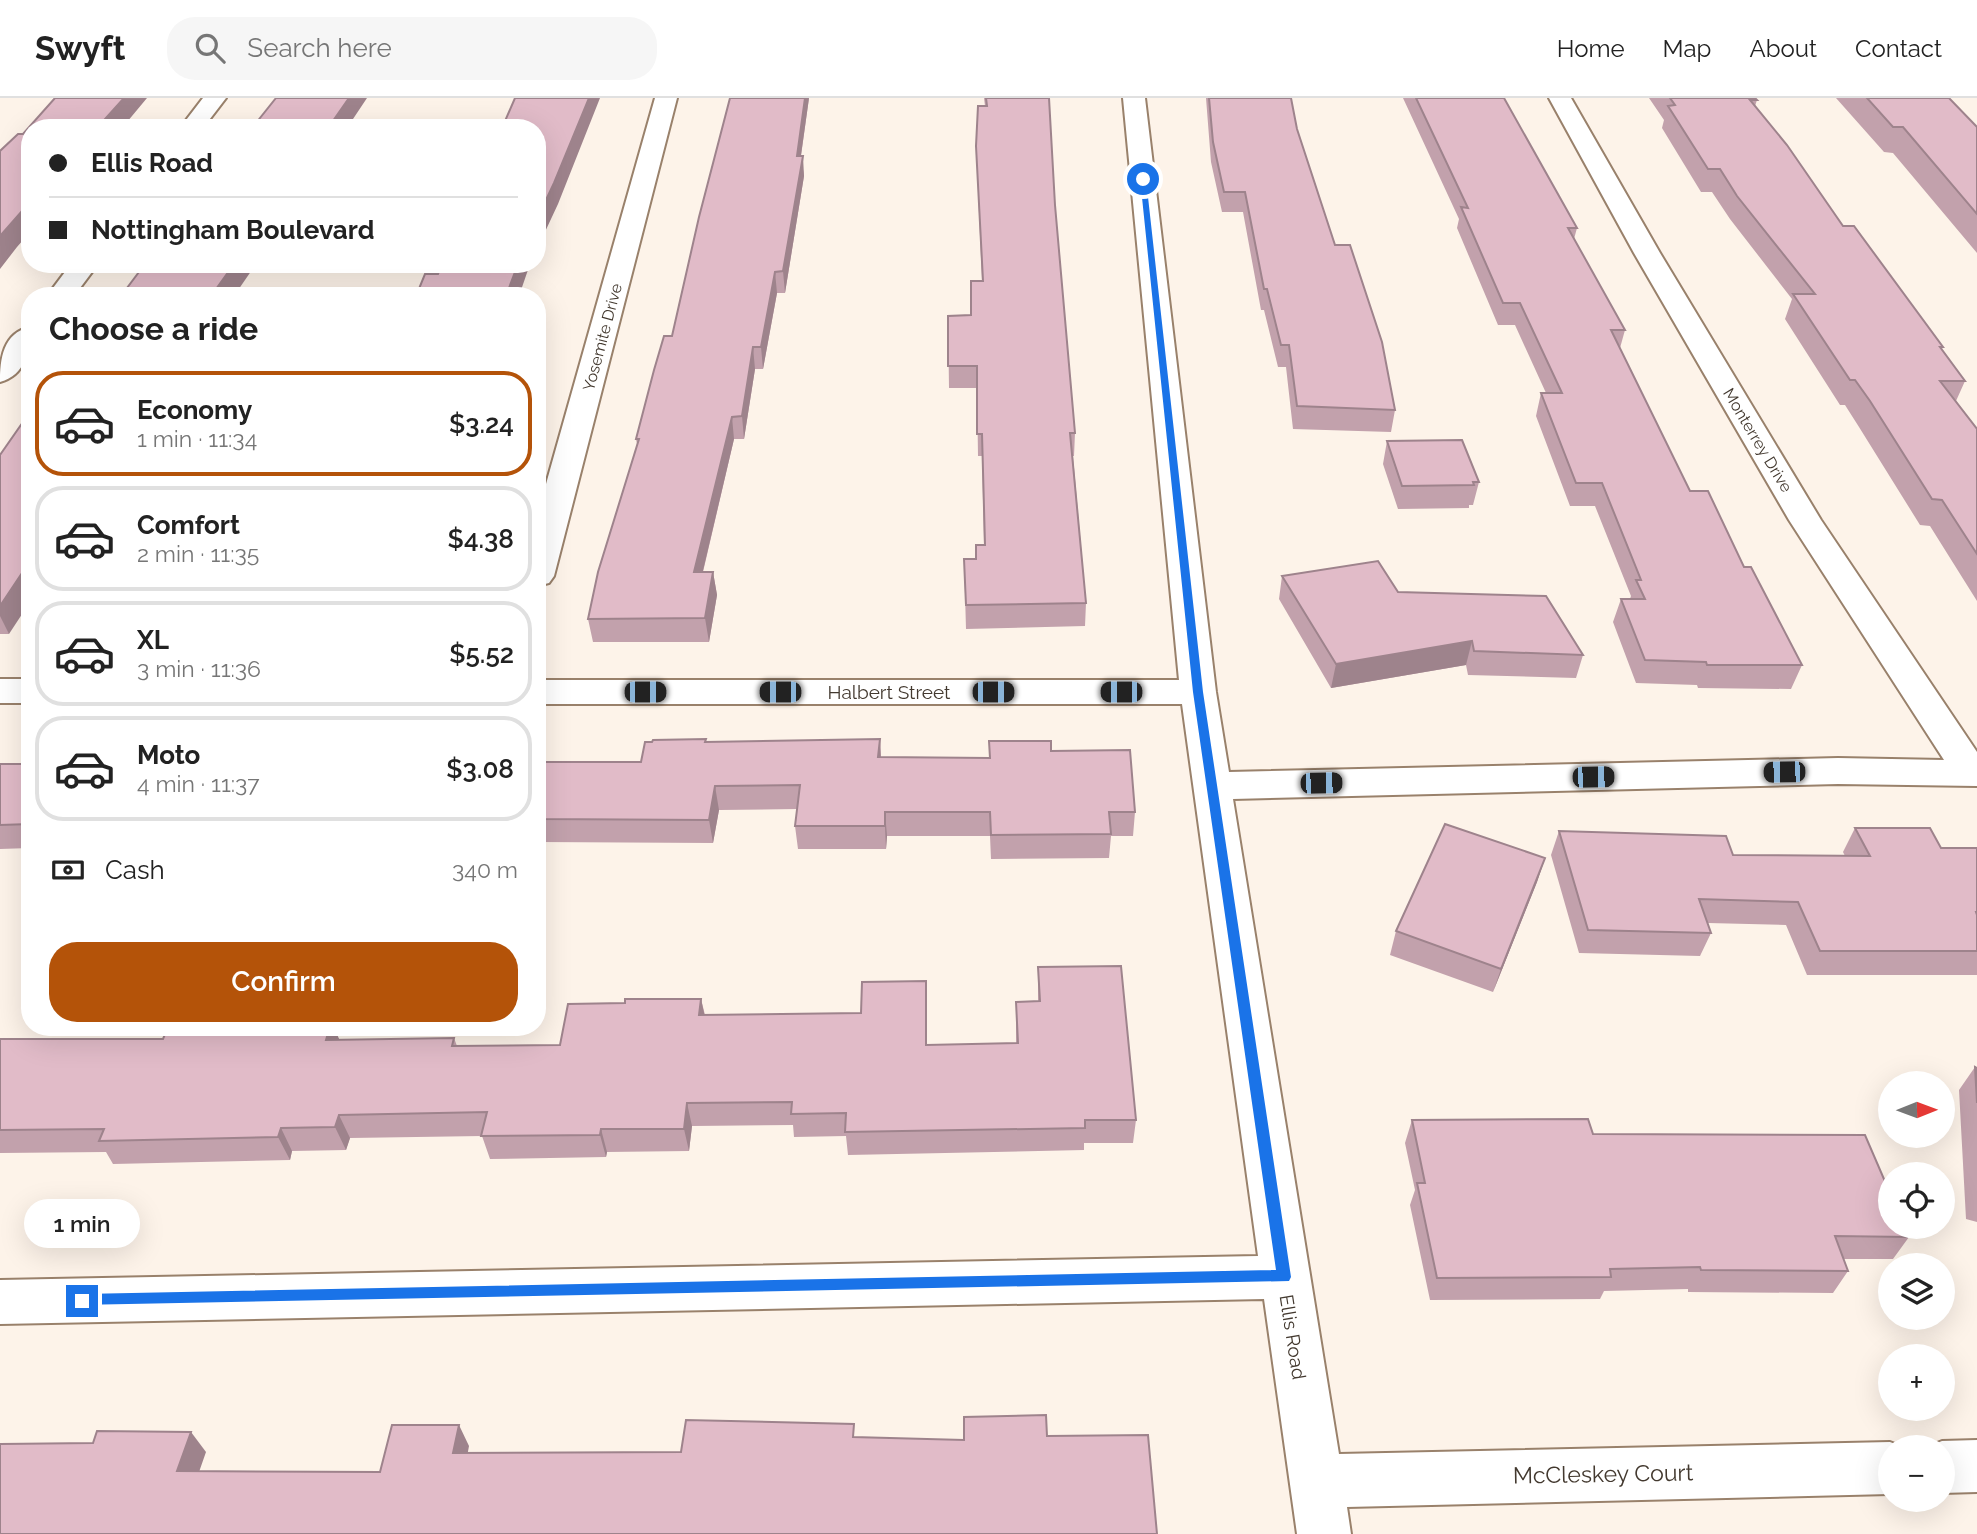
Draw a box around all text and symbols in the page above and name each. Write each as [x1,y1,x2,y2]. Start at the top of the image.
search box [167,17,657,80]
text: Swyft [35,29,125,68]
icon: search [191,29,229,67]
text: Search here [247,33,392,63]
text: Home [1557,34,1625,63]
text: Map [1663,34,1711,63]
text: About [1749,34,1817,63]
text: Contact [1855,34,1942,63]
text: Ellis Road [91,148,213,178]
route start [1127,163,1159,195]
text: Nottingham Boulevard [91,215,374,245]
street label: Yosemite Drive [579,281,626,393]
text: Choose a ride [49,310,258,347]
street label: Monterrey Drive [1719,385,1796,496]
icon: car [53,392,116,455]
text: Economy [137,395,252,425]
text: $3.24 [449,409,514,439]
text: 1 min · 11:34 [137,425,257,452]
icon: car [53,507,116,570]
text: Comfort [137,510,240,540]
text: $4.38 [448,524,514,554]
text: 2 min · 11:35 [137,540,259,567]
icon: car [53,622,116,685]
text: XL [137,625,169,655]
text: $5.52 [449,639,514,669]
text: 3 min · 11:36 [137,655,261,682]
street label: Halbert Street [828,681,951,703]
car [625,682,667,703]
car [760,682,802,703]
car [973,682,1015,703]
car [1101,682,1143,703]
icon: car [53,737,116,800]
text: Moto [137,740,200,770]
text: $3.08 [446,754,514,784]
car [1763,761,1806,783]
car [1572,766,1615,788]
text: 4 min · 11:37 [137,770,260,797]
car [1300,772,1343,794]
icon: cash [49,851,87,889]
text: Cash [105,855,165,885]
text: 340 m [452,856,518,883]
button: Confirm [49,942,518,1022]
north arrow [1878,1071,1955,1148]
map controls [1878,1071,1955,1512]
button: locate [1878,1162,1955,1239]
callout: 1 min [24,1200,140,1248]
text: 1 min [53,1210,111,1237]
button: layers [1878,1253,1955,1330]
route end [66,1285,98,1317]
street label: Ellis Road [1275,1293,1311,1381]
button: + [1878,1344,1955,1421]
button: − [1878,1435,1955,1512]
street label: McCleskey Court [1513,1458,1694,1489]

